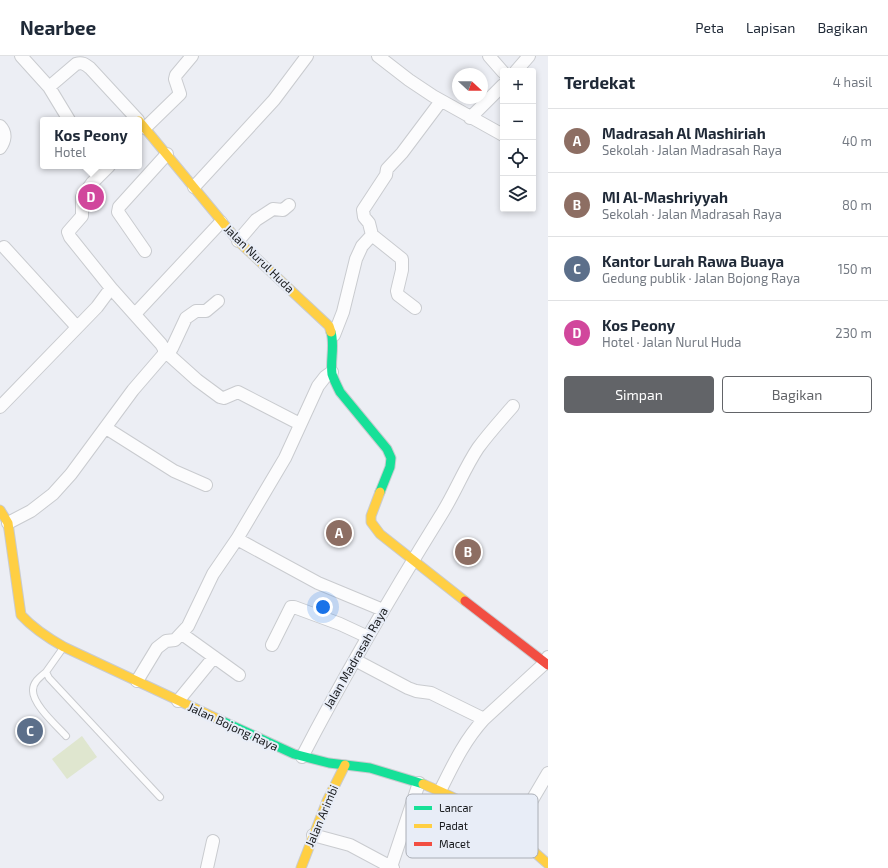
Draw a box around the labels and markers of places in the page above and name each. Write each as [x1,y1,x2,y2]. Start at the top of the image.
pin: D [78,182,104,212]
pin: A [326,518,352,548]
pin: B [455,537,481,567]
pin: C [17,716,43,746]

